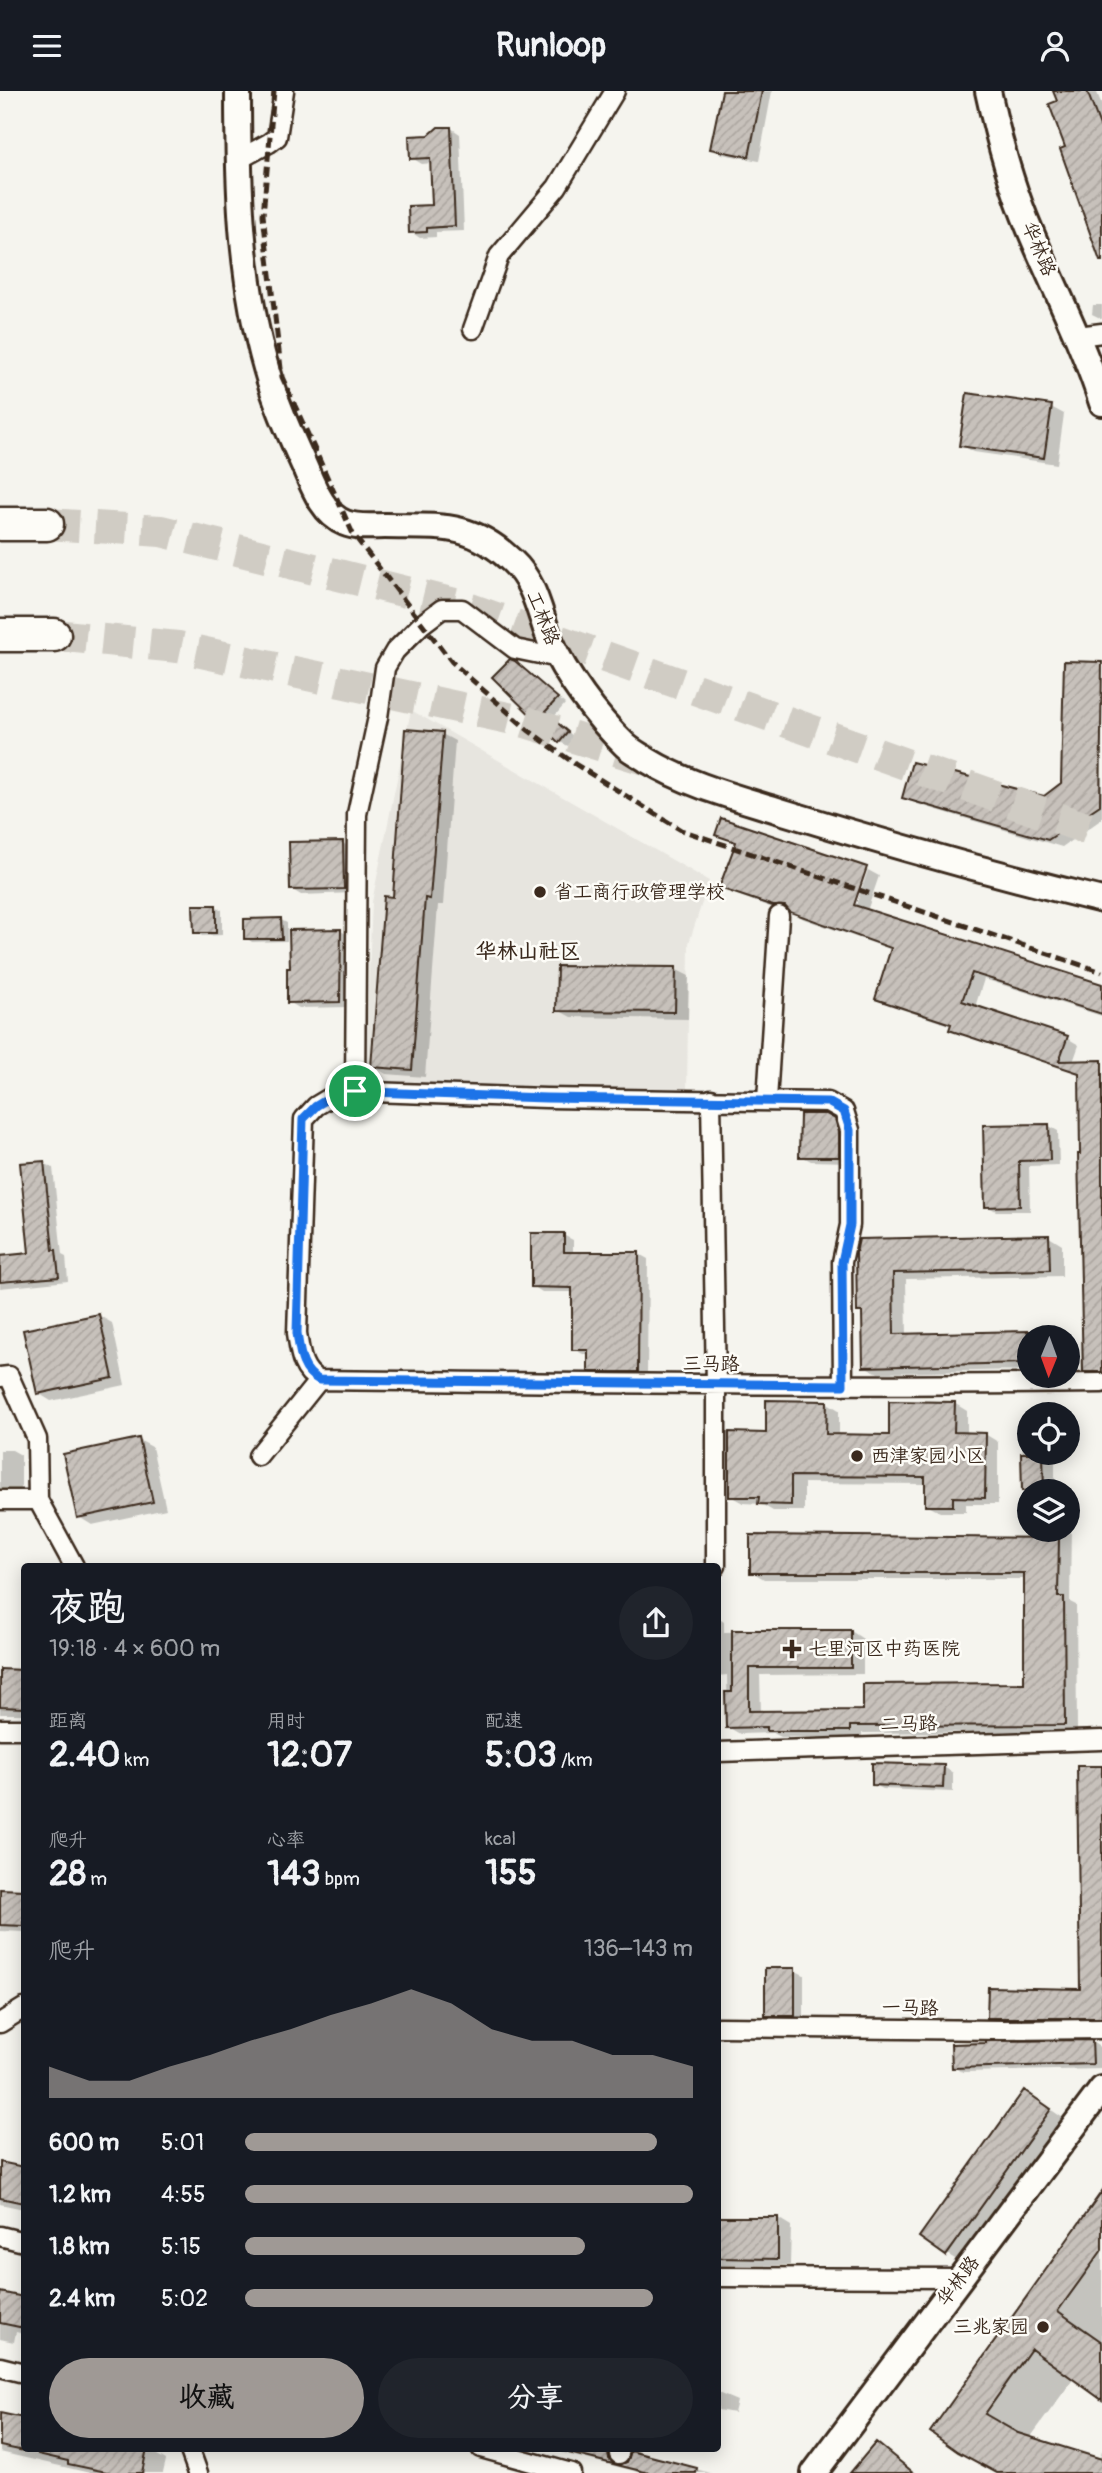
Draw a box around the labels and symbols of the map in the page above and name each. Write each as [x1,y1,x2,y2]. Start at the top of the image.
street label: 华林路 [1017,218,1061,280]
street label: 工林路 [521,587,565,649]
place label: 省工商行政管理学校 [554,880,725,904]
marker: 省工商行政管理学校 [532,884,548,900]
district label: 华林山社区 [476,938,581,965]
pin [325,1061,385,1121]
north arrow [1017,1325,1080,1388]
street label: 三马路 [682,1352,740,1376]
place label: 西津家园小区 [871,1444,985,1468]
marker: 西津家园小区 [849,1448,865,1464]
place label: 七里河区中药医院 [808,1637,960,1661]
marker: 七里河区中药医院 [782,1639,802,1659]
street label: 二马路 [880,1712,938,1736]
street label: 一马路 [881,1996,939,2020]
street label: 华林路 [931,2251,985,2311]
place label: 三兆家园 [953,2315,1029,2339]
marker: 三兆家园 [1035,2319,1051,2335]

